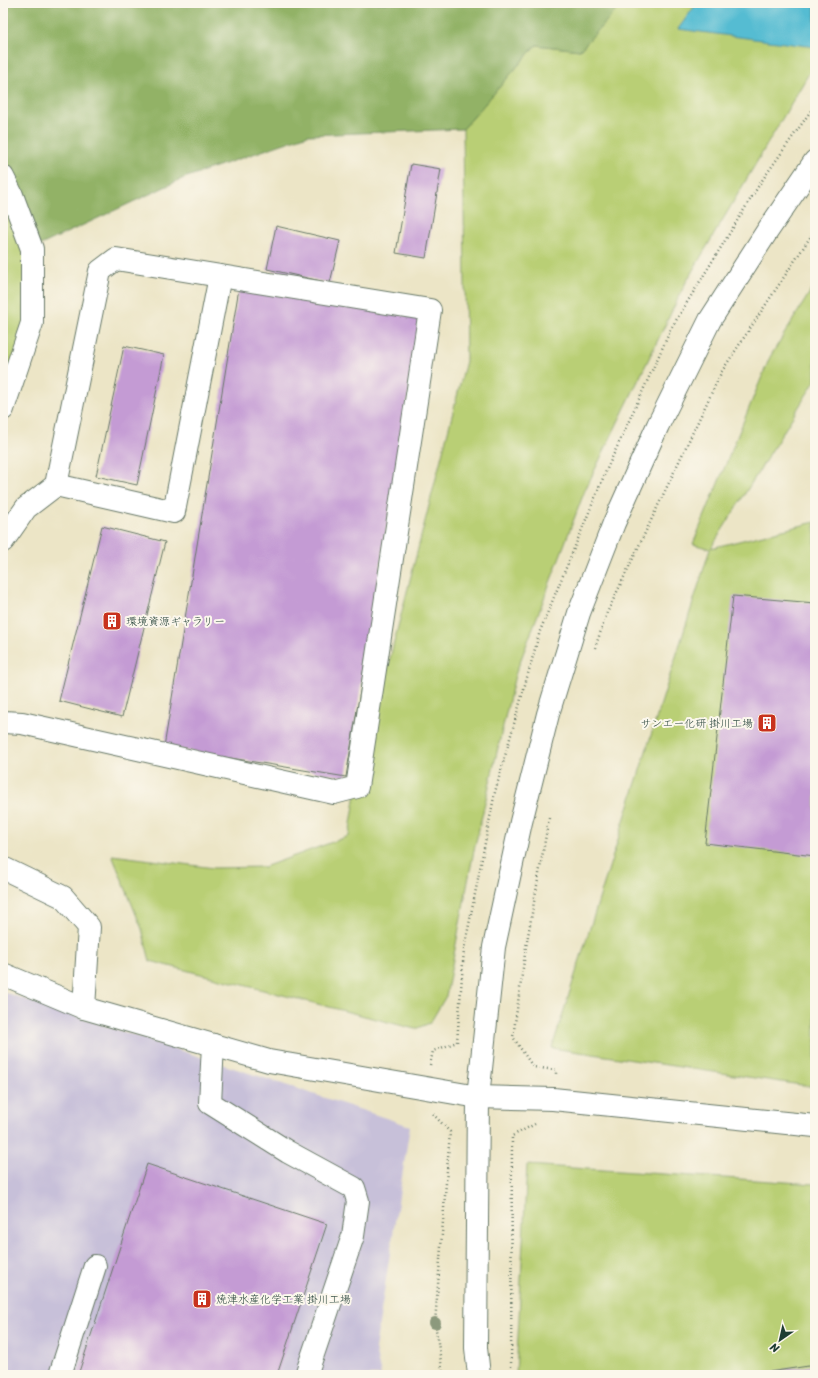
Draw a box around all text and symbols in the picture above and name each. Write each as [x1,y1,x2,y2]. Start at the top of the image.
building icon: 環境資源ギャラリー [101,610,123,632]
place label: 環境資源ギャラリー [126,612,225,631]
building icon: サンエー化研 掛川工場 [756,712,778,734]
place label: サンエー化研 掛川工場 [640,714,753,733]
building icon: 焼津水産化学工業 掛川工場 [191,1288,213,1310]
place label: 焼津水産化学工業 掛川工場 [216,1290,351,1309]
north arrow [760,1320,800,1360]
text: N [766,1338,784,1358]

